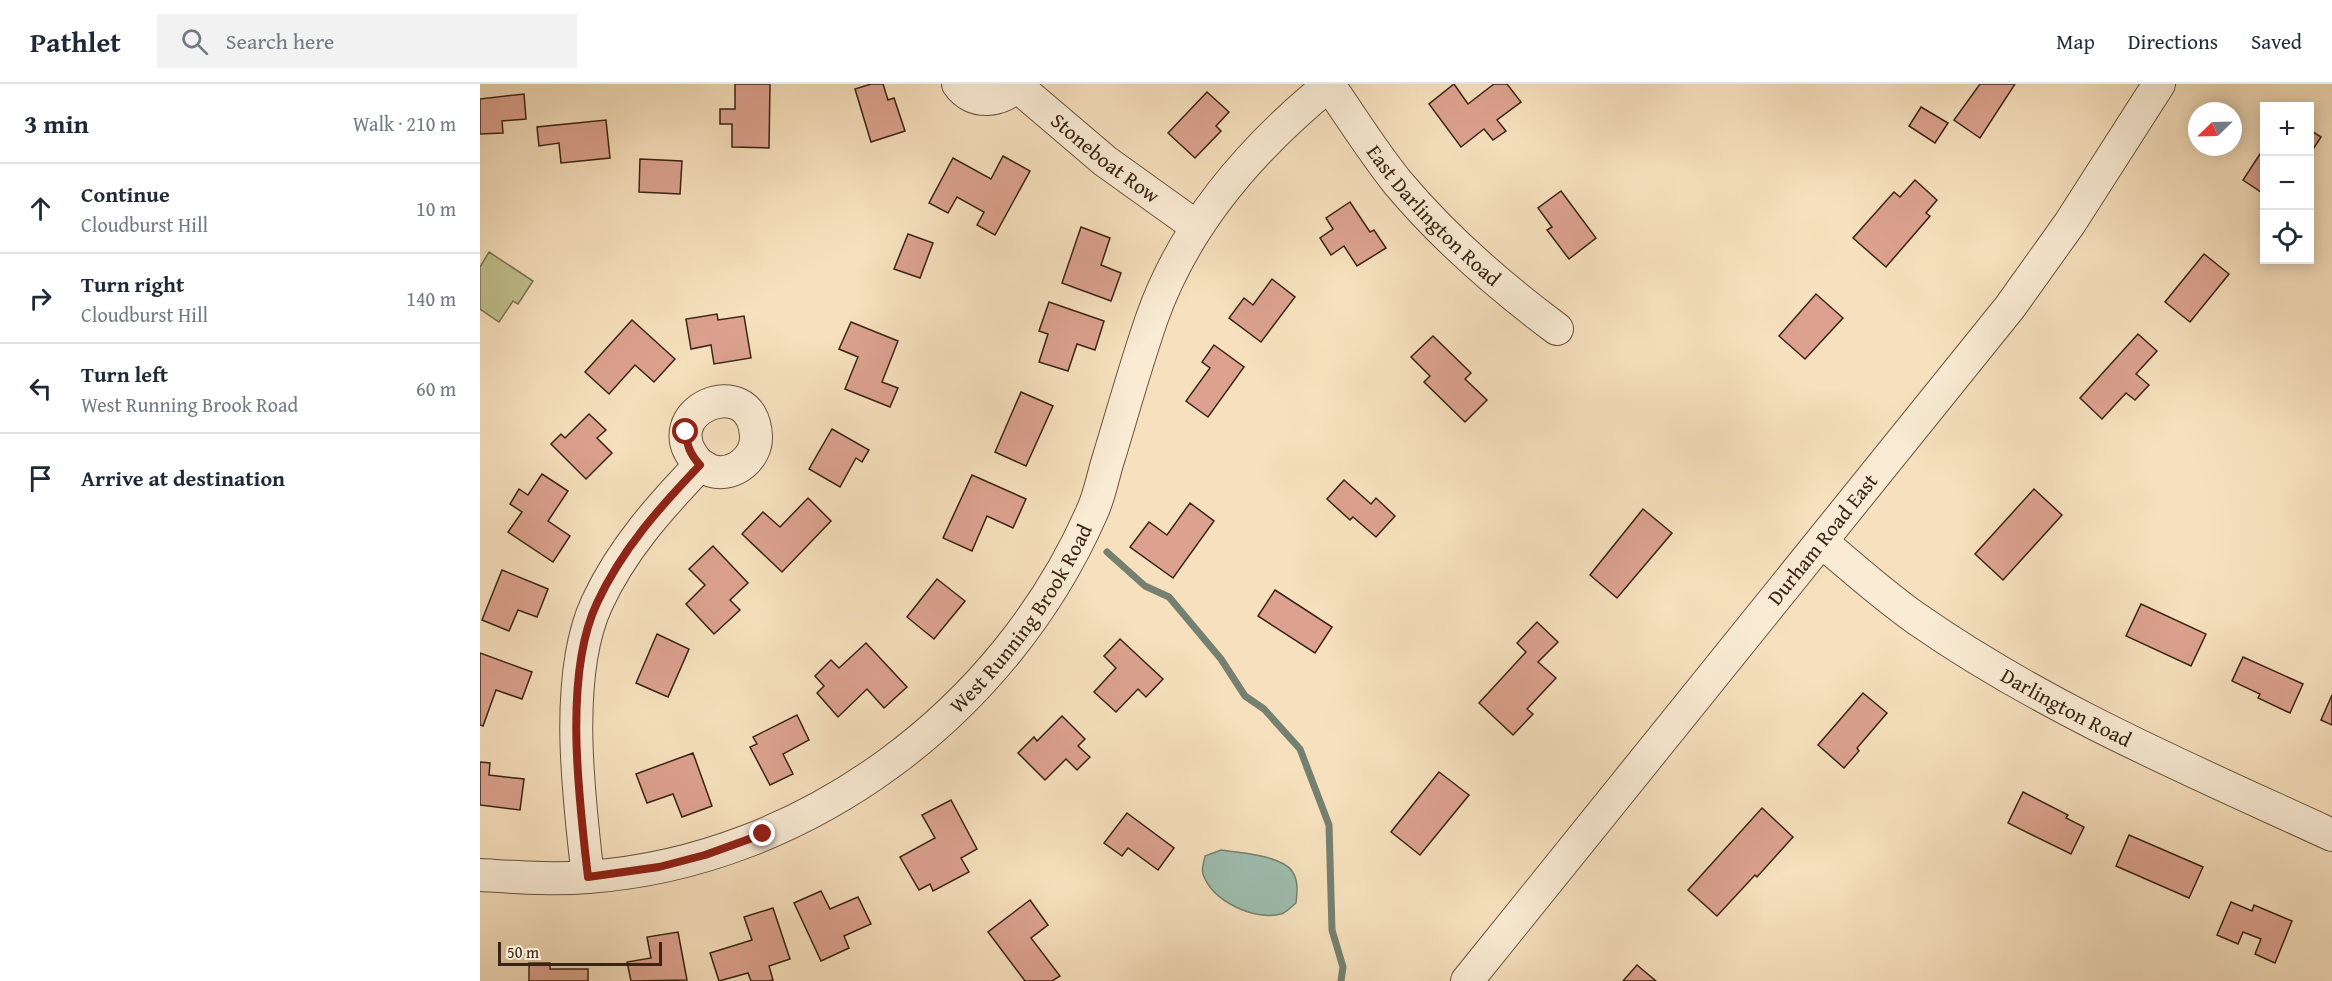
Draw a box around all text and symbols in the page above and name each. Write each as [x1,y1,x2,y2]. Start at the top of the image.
search box [157,14,577,68]
text: Pathlet [30,21,121,62]
icon: search [178,25,211,58]
text: Search here [226,25,334,57]
text: Map [2056,26,2095,57]
text: Directions [2128,26,2218,57]
text: Saved [2251,26,2302,57]
north arrow [2188,102,2242,156]
map controls [2260,102,2314,264]
button: + [2260,102,2314,156]
text: 3 min [24,104,89,143]
street label: Stoneboat Row [1044,105,1166,210]
text: Walk · 210 m [353,109,456,138]
street label: East Darlington Road [1359,138,1509,294]
button: − [2260,156,2314,210]
text: Continue [81,178,170,210]
icon: ahead [24,192,57,225]
text: 10 m [416,194,456,223]
text: Cloudburst Hill [81,210,208,239]
button: locate [2260,210,2314,264]
text: Turn right [81,268,184,300]
icon: right [24,282,57,315]
text: 140 m [406,284,456,313]
text: Cloudburst Hill [81,300,208,329]
text: Turn left [81,358,168,390]
icon: left [24,372,57,405]
text: 60 m [416,374,456,403]
text: West Running Brook Road [81,390,298,419]
route start [672,418,698,444]
icon: arrive [24,462,57,495]
text: Arrive at destination [81,462,285,494]
street label: Durham Road East [1760,466,1885,612]
street label: West Running Brook Road [942,518,1100,720]
street label: Darlington Road [1995,660,2138,755]
route end [749,820,775,846]
scale bar [498,939,662,966]
text: 50 m [507,940,539,964]

